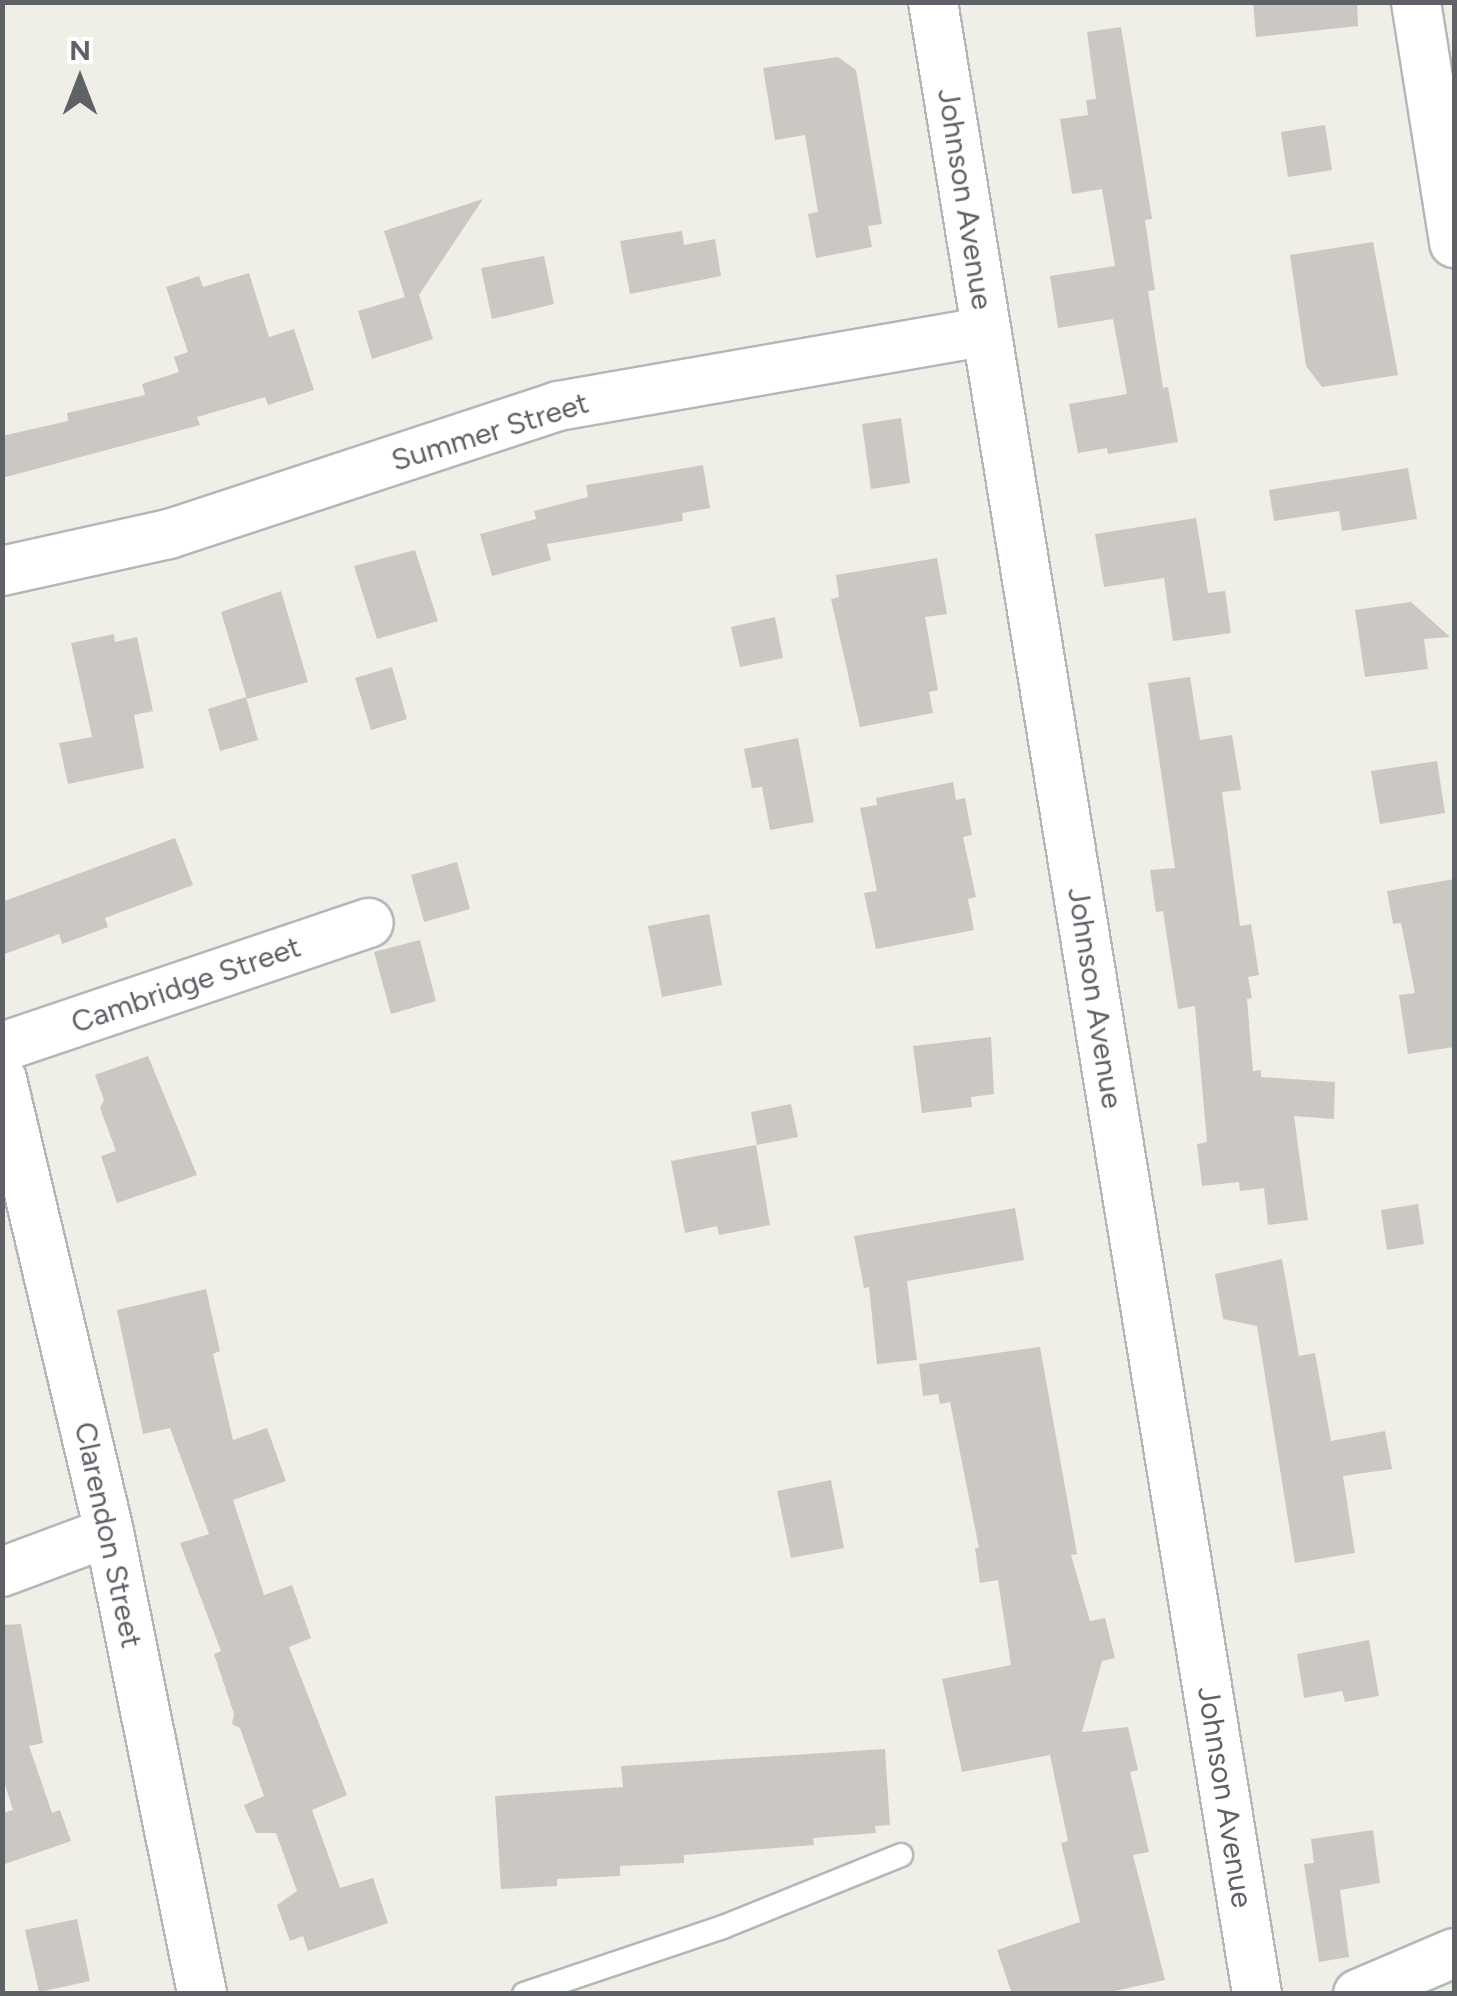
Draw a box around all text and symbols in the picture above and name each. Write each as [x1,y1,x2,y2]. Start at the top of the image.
north arrow [30,30,130,130]
text: N [69,33,91,67]
street label: Johnson Avenue [930,86,1000,312]
street label: Summer Street [387,385,593,479]
street label: Johnson Avenue [1060,885,1130,1111]
street label: Cambridge Street [67,929,305,1041]
street label: Clarendon Street [66,1419,150,1651]
street label: Johnson Avenue [1190,1684,1260,1910]

